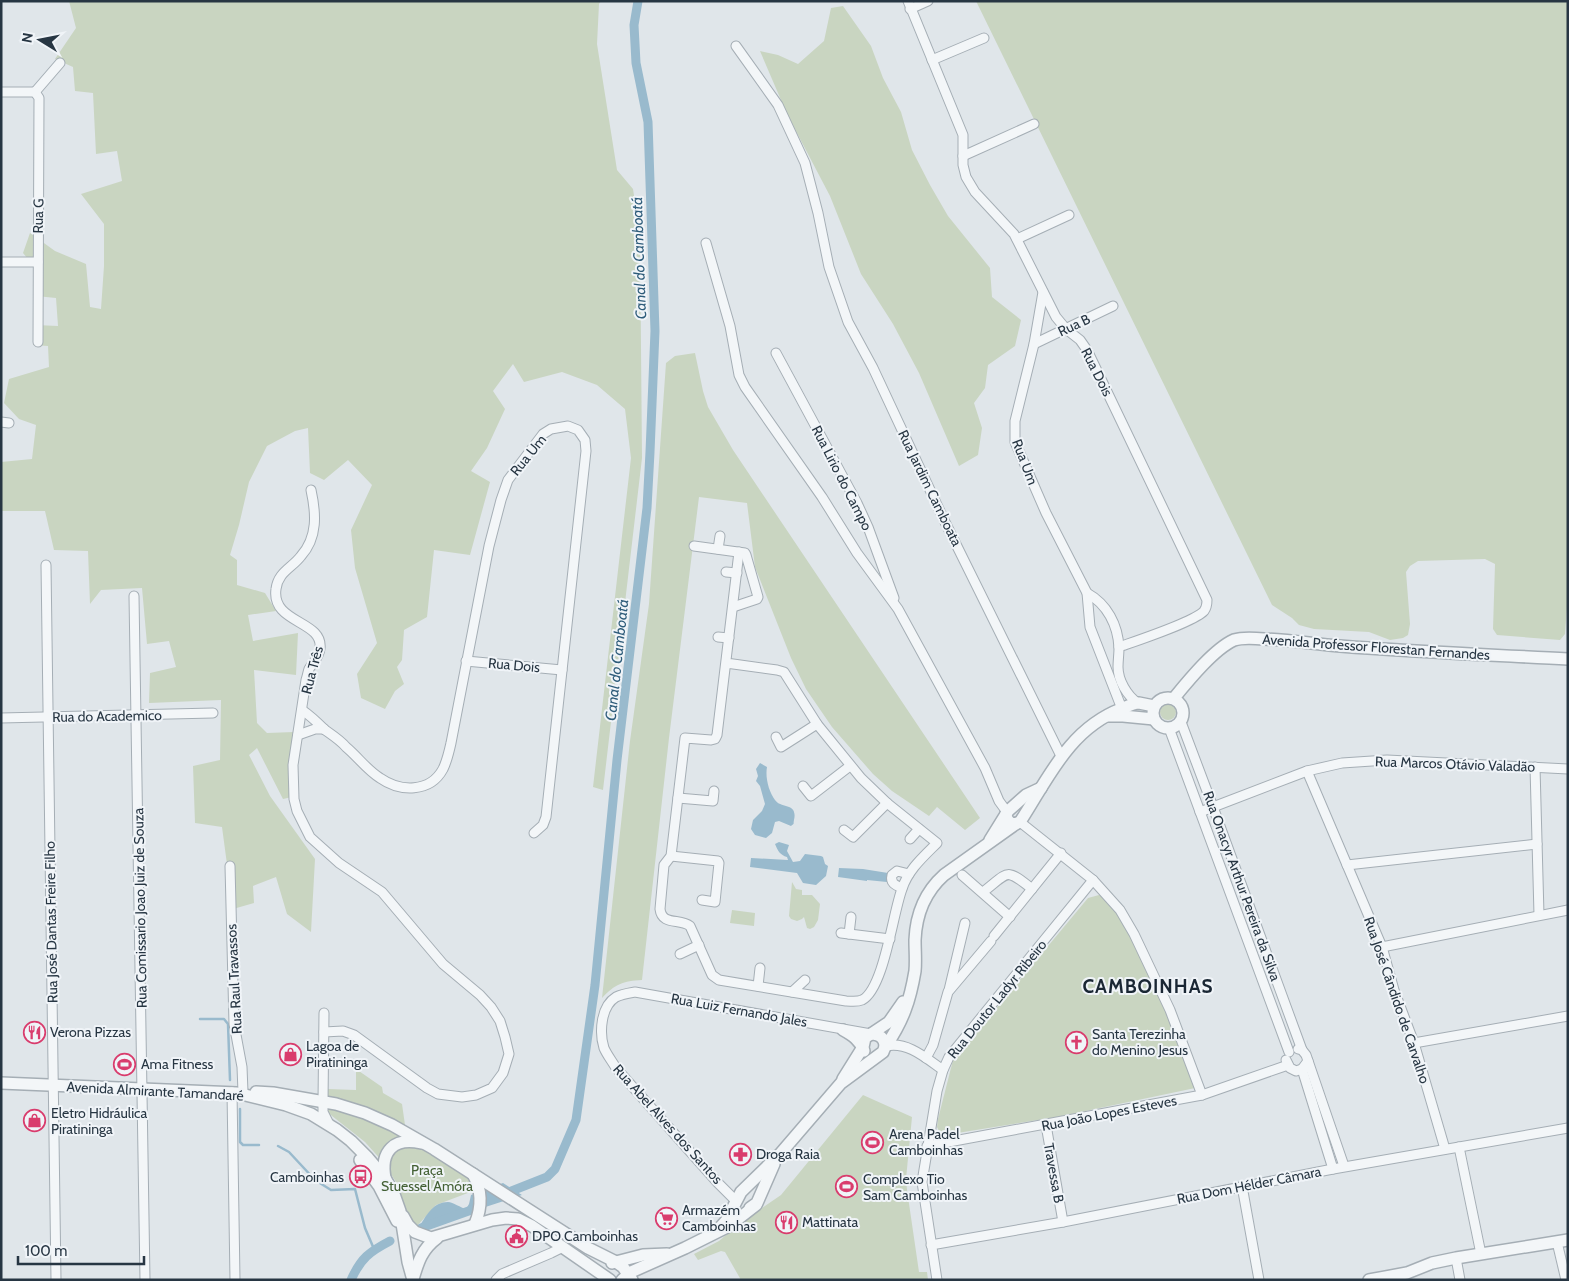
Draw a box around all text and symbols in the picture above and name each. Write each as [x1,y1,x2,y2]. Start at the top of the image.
north arrow [15,15,65,65]
text: N [17,31,37,44]
water label: Canal do Camboatá [628,197,650,319]
street label: Rua G [29,198,47,234]
street label: Rua B [1055,310,1093,340]
street label: Rua Dois [1077,345,1117,399]
street label: Rua Lirio do Campo [808,422,876,534]
street label: Rua Jardim Camboata [894,427,966,549]
street label: Rua Um [506,431,550,479]
street label: Rua Um [1008,437,1042,487]
water label: Canal do Camboatá [602,598,632,722]
street label: Avenida Professor Florestan Fernandes [1262,630,1491,664]
street label: Rua Três [297,644,327,696]
street label: Rua Dois [487,654,541,676]
street label: Rua do Academico [52,706,162,726]
street label: Rua Marcos Otávio Valadão [1375,752,1536,776]
street label: Rua Onacyr Arthur Pereira da Silva [1199,788,1285,984]
street label: Rua Comissario Joao Juiz de Souza [129,808,151,1008]
street label: Rua José Dantas Freire Filho [41,841,61,1003]
street label: Rua José Cândido de Carvalho [1360,914,1434,1086]
street label: Rua Raul Travassos [222,923,246,1034]
street label: Rua Doutor Ladyr Ribeiro [943,936,1051,1062]
district label: CAMBOINHAS [1082,975,1214,998]
street label: Rua Luiz Fernando Jales [669,989,809,1031]
restaurant icon: Verona Pizzas [22,1020,46,1044]
place label: Verona Pizzas [50,1023,131,1041]
place label: Santa Terezinha do Menino Jesus [1092,1025,1188,1059]
church icon: Santa Terezinha do Menino Jesus [1064,1030,1088,1054]
place label: Lagoa de Piratininga [306,1037,368,1071]
shop icon: Lagoa de Piratininga [278,1042,302,1066]
sports icon: Ama Fitness [113,1052,137,1076]
place label: Ama Fitness [141,1055,213,1073]
street label: Rua Abel Alves dos Santos [609,1060,727,1188]
street label: Avenida Almirante Tamandaré [66,1077,244,1105]
street label: Rua João Lopes Esteves [1040,1091,1178,1135]
place label: Eletro Hidráulica Piratininga [51,1104,147,1138]
shop icon: Eletro Hidráulica Piratininga [23,1109,47,1133]
place label: Arena Padel Camboinhas [889,1125,963,1159]
sports icon: Arena Padel Camboinhas [861,1130,885,1154]
pharmacy icon: Droga Raia [728,1142,752,1166]
street label: Travessa B [1040,1142,1068,1204]
place label: Droga Raia [756,1145,820,1163]
park label: Praça Stuessel Amóra [381,1161,473,1195]
street label: Rua Dom Hélder Câmara [1175,1162,1323,1208]
bus stop icon: Camboinhas [348,1165,372,1189]
place label: Camboinhas [270,1168,344,1186]
place label: Complexo Tio Sam Camboinhas [863,1170,968,1204]
sports icon: Complexo Tio Sam Camboinhas [835,1175,859,1199]
place label: Armazém Camboinhas [682,1201,756,1235]
supermarket icon: Armazém Camboinhas [654,1206,678,1230]
restaurant icon: Mattinata [774,1210,798,1234]
place label: Mattinata [802,1213,858,1231]
public building icon: DPO Camboinhas [504,1224,528,1248]
place label: DPO Camboinhas [532,1227,638,1245]
scale bar [18,1234,144,1266]
text: 100 m [25,1242,67,1260]

